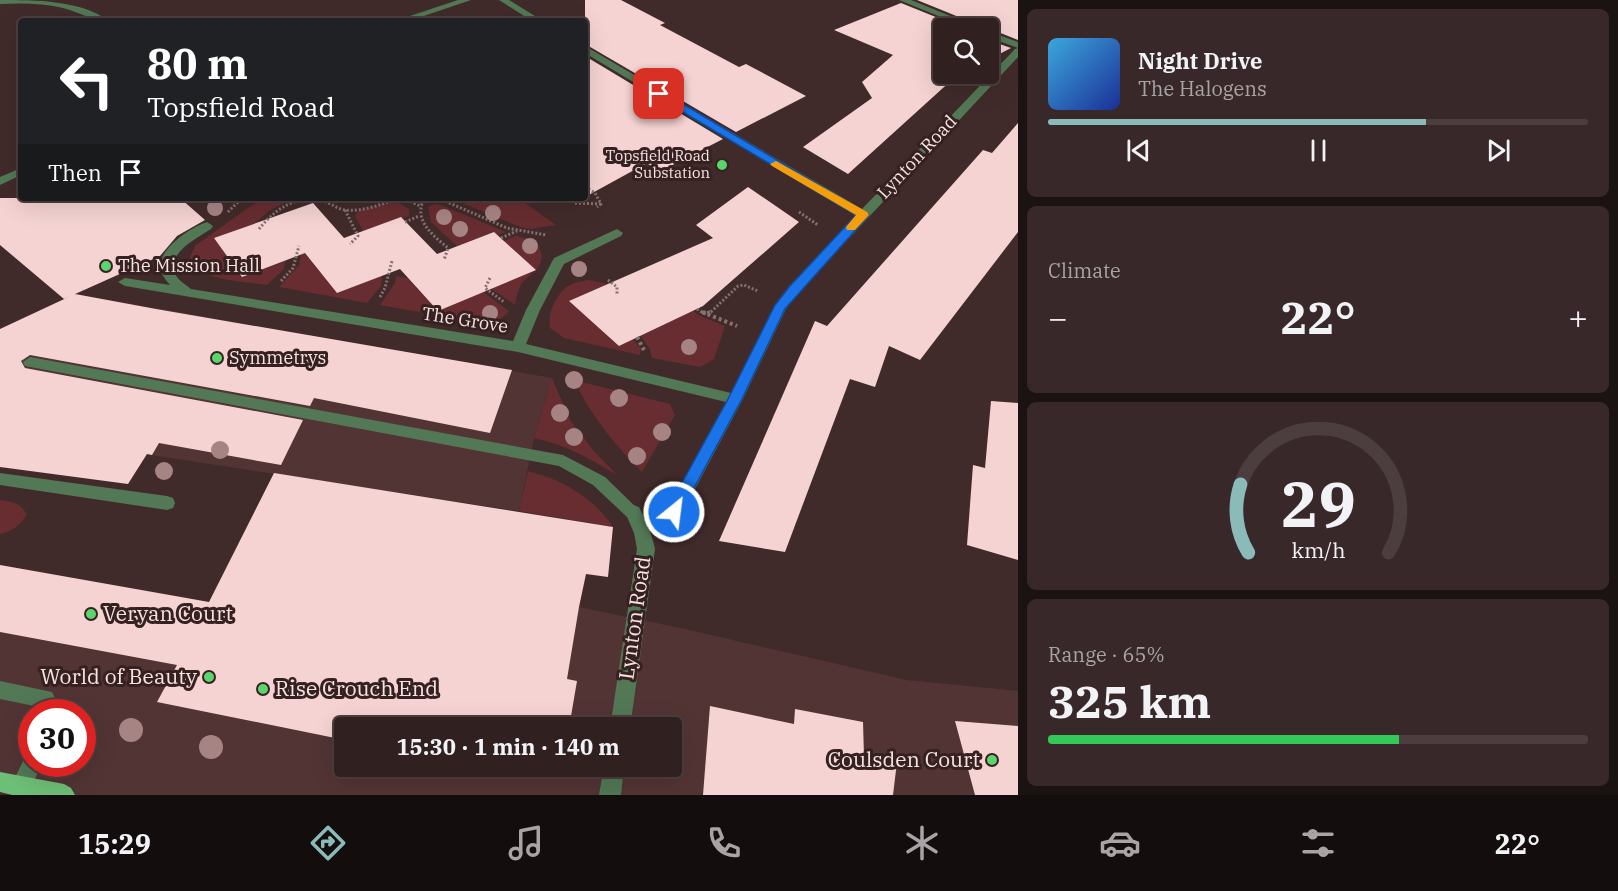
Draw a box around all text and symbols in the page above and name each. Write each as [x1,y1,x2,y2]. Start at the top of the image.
map controls [933,18,999,84]
button: search [933,18,999,84]
text: 80 m [147,36,248,91]
icon: left [48,42,126,120]
text: Night Drive [1138,46,1263,75]
pin [633,68,684,119]
text: The Halogens [1138,75,1267,102]
icon: arrive [642,77,675,110]
text: Topsfield Road [147,89,335,124]
street label: Lynton Road [872,110,961,203]
icon: previous [1122,134,1155,167]
icon: pause [1302,134,1335,167]
icon: next [1482,134,1515,167]
place label: Topsfield Road Substation [606,146,710,182]
icon: arrive [114,156,147,189]
text: Then [48,158,102,187]
marker: Topsfield Road Substation [715,158,729,172]
place label: The Mission Hall [118,254,260,277]
text: Climate [1048,257,1121,284]
marker: The Mission Hall [99,259,113,273]
text: 22° [1280,288,1356,346]
text: − [1048,296,1068,339]
text: + [1568,296,1588,339]
street label: The Grove [420,301,510,338]
place label: Symmetrys [229,346,326,369]
marker: Symmetrys [210,351,224,365]
text: 29 [1281,463,1355,544]
position arrow [642,480,706,544]
text: km/h [1291,536,1345,564]
street label: Lynton Road [612,554,657,681]
place label: Veryan Court [103,599,233,627]
marker: Veryan Court [84,607,98,621]
text: Range · 65% [1048,641,1165,668]
place label: World of Beauty [40,662,198,690]
marker: World of Beauty [202,670,216,684]
text: 325 km [1048,672,1211,730]
place label: Rise Crouch End [275,674,438,702]
marker: Rise Crouch End [256,682,270,696]
speed limit sign: 30 [18,699,96,777]
text: 15:30 · 1 min · 140 m [396,732,620,761]
place label: Coulsden Court [828,745,980,773]
marker: Coulsden Court [985,753,999,767]
icon: directions [307,822,349,864]
icon: music [505,822,547,864]
icon: phone [703,822,745,864]
icon: climate [901,822,943,864]
icon: car [1099,822,1141,864]
icon: filters [1297,822,1339,864]
text: 15:29 [78,826,151,861]
text: 22° [1495,826,1540,861]

